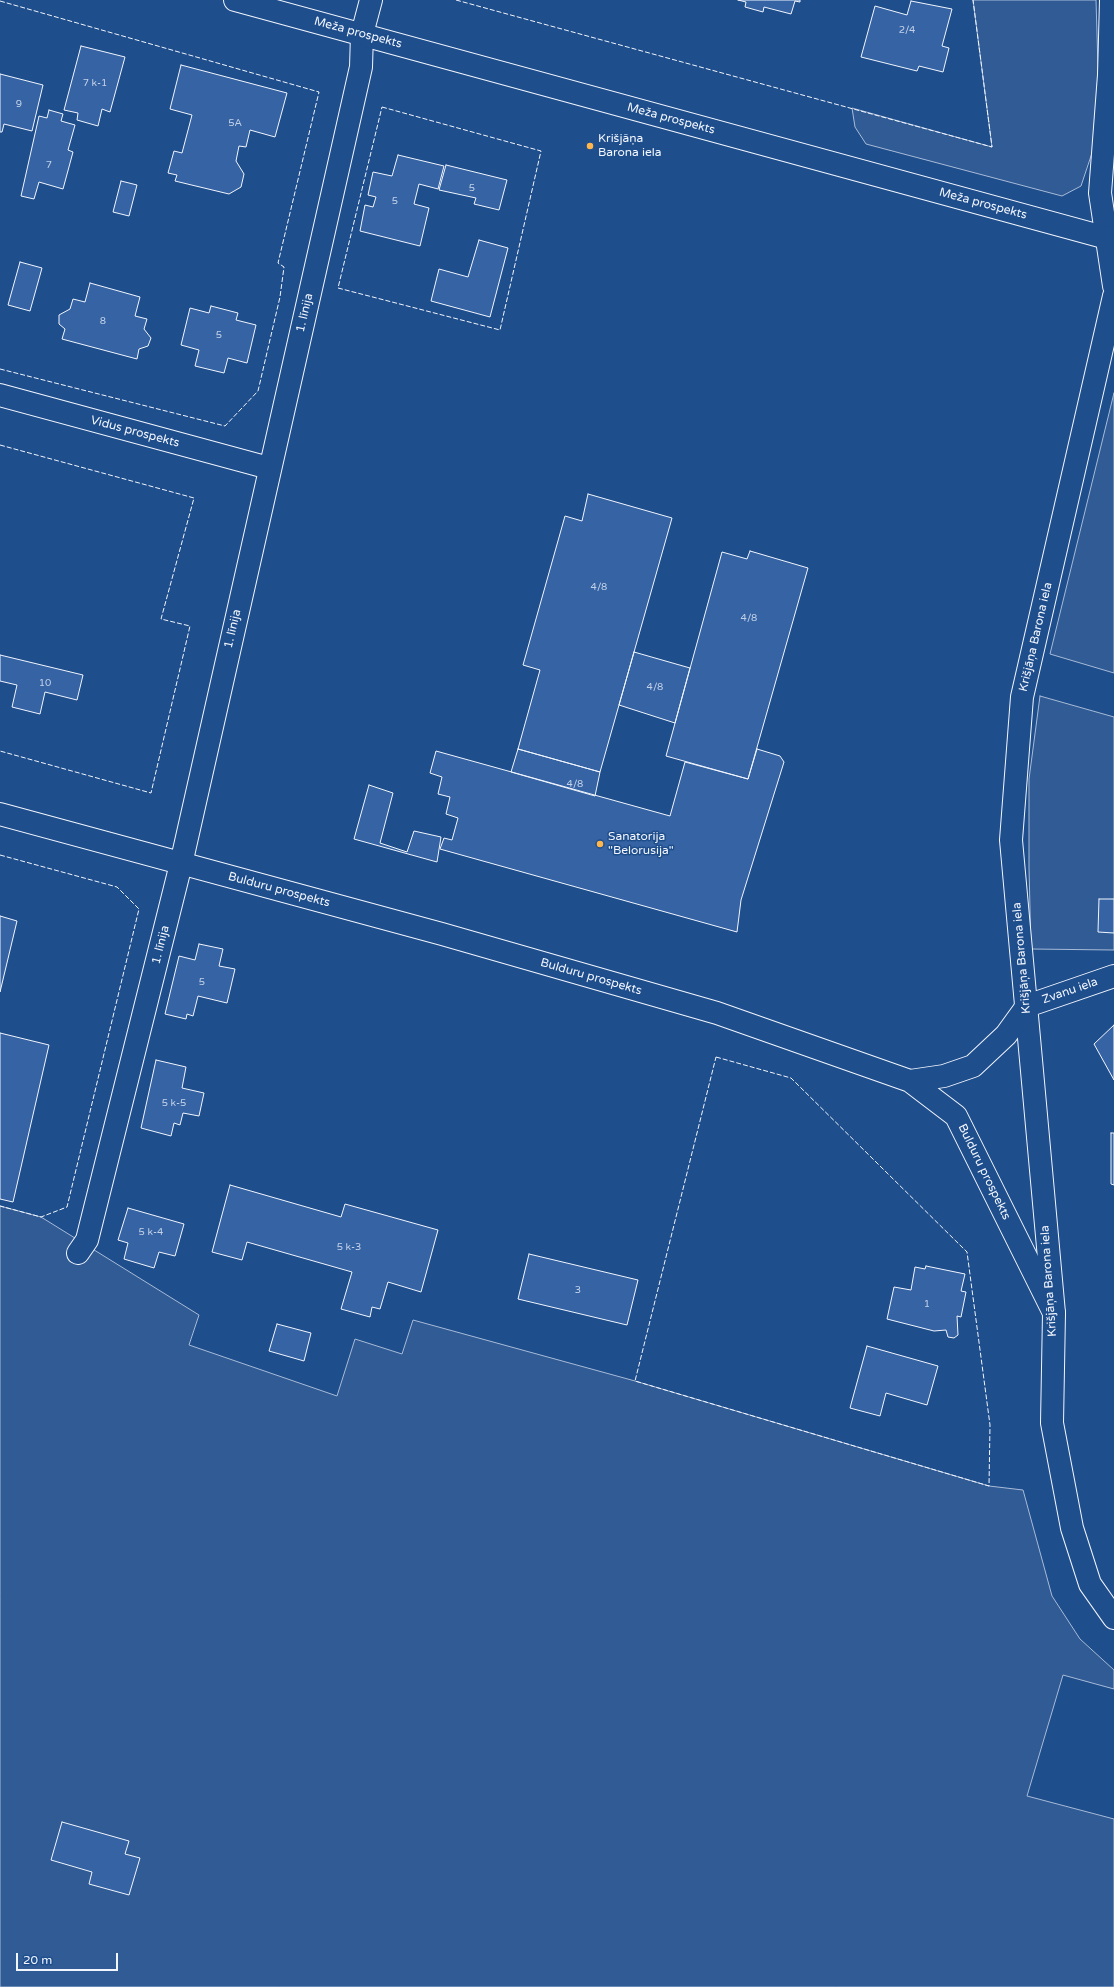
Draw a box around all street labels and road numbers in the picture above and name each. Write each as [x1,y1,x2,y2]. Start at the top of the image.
street label: Meža prospekts [313,14,403,52]
street label: Meža prospekts [626,100,716,138]
street label: Meža prospekts [938,185,1028,223]
street label: 1. līnija [294,292,316,334]
street label: Vidus prospekts [89,413,181,451]
street label: Krišjāņa Barona iela [1016,581,1056,693]
street label: 1. līnija [222,608,244,650]
street label: Bulduru prospekts [227,869,331,911]
street label: Krišjāņa Barona iela [1010,902,1034,1014]
street label: 1. līnija [149,924,173,966]
street label: Bulduru prospekts [539,956,643,998]
street label: Zvanu iela [1040,975,1100,1007]
street label: Bulduru prospekts [955,1122,1013,1222]
street label: Krišjāņa Barona iela [1038,1225,1060,1337]

